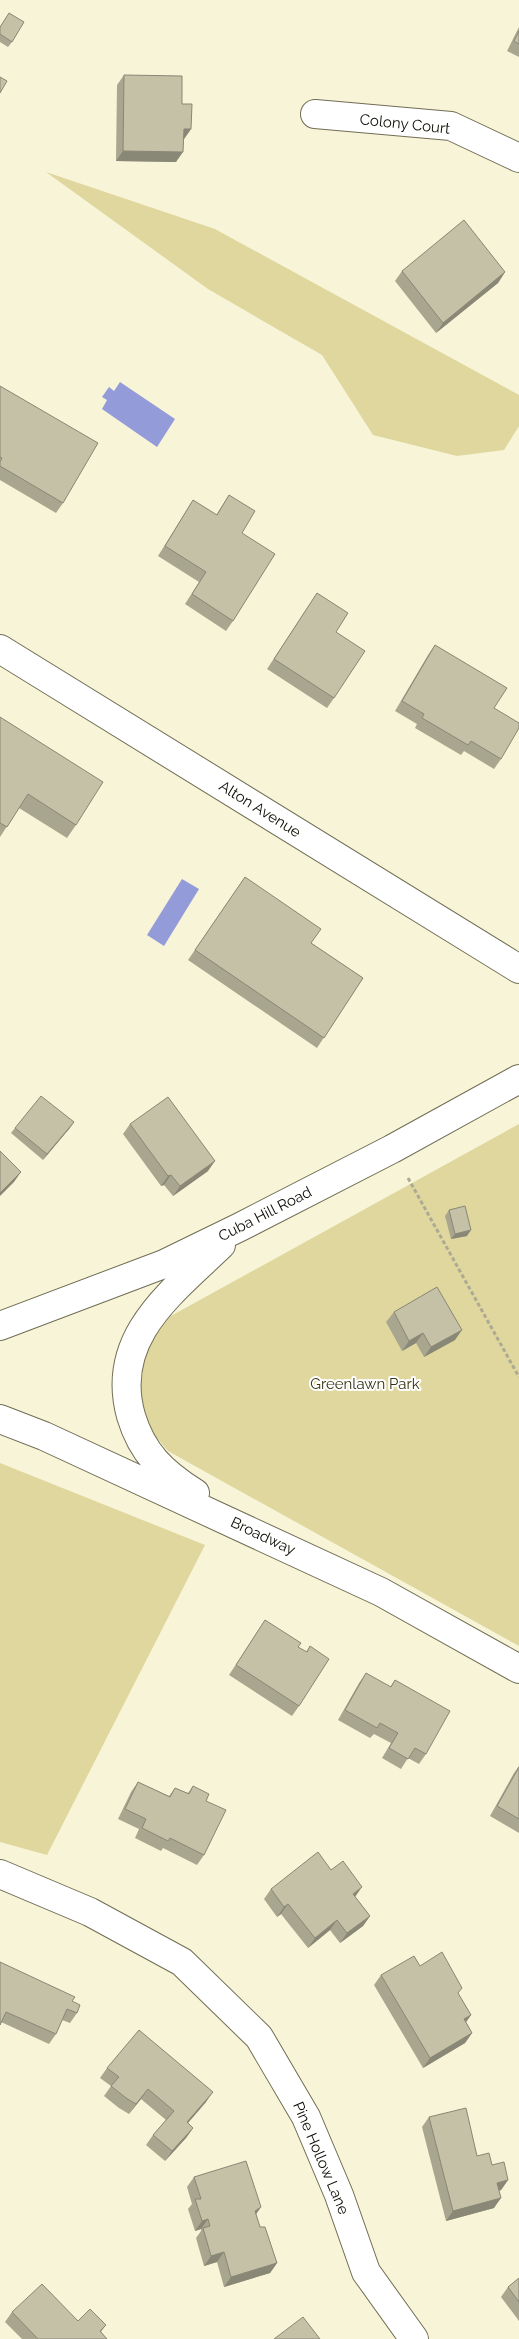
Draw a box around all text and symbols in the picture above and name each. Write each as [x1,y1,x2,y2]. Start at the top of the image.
street label: Colony Court [359,110,451,138]
street label: Alton Avenue [216,777,304,841]
street label: Cuba Hill Road [215,1183,315,1245]
park label: Greenlawn Park [310,1375,420,1393]
street label: Broadway [228,1513,298,1559]
street label: Pine Hollow Lane [289,2099,353,2217]

